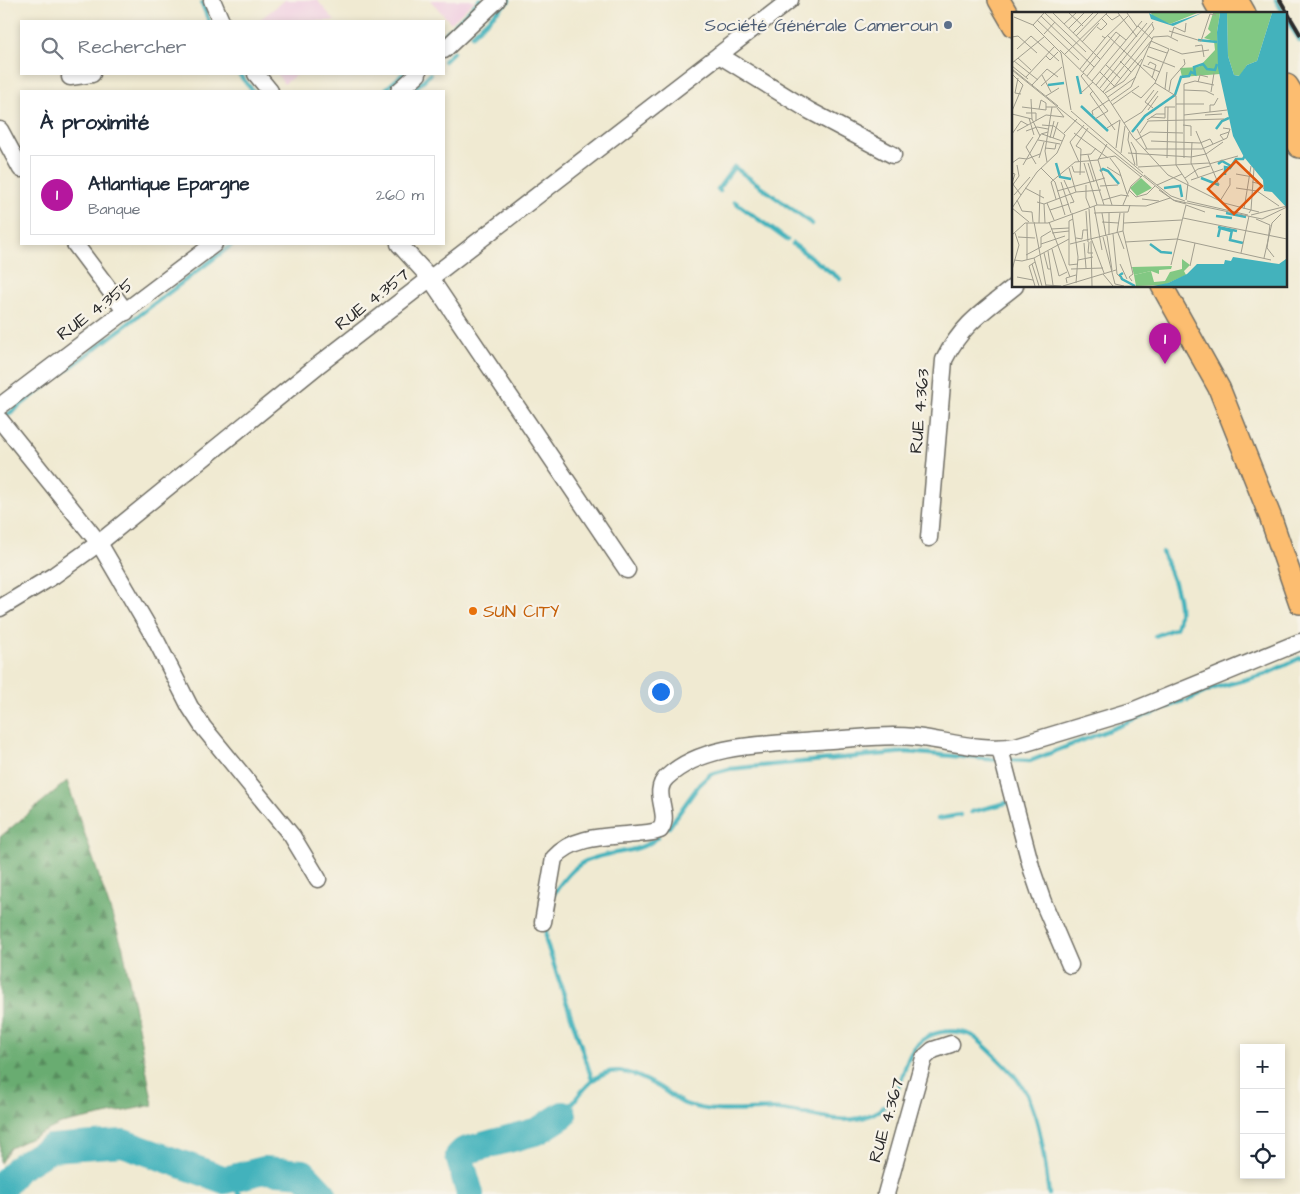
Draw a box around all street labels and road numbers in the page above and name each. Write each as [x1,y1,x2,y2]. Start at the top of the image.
street label: RUE 4.357 [330,262,415,337]
street label: RUE 4.355 [52,272,139,347]
street label: RUE 4.363 [903,368,936,455]
street label: RUE 4.367 [862,1075,911,1165]

